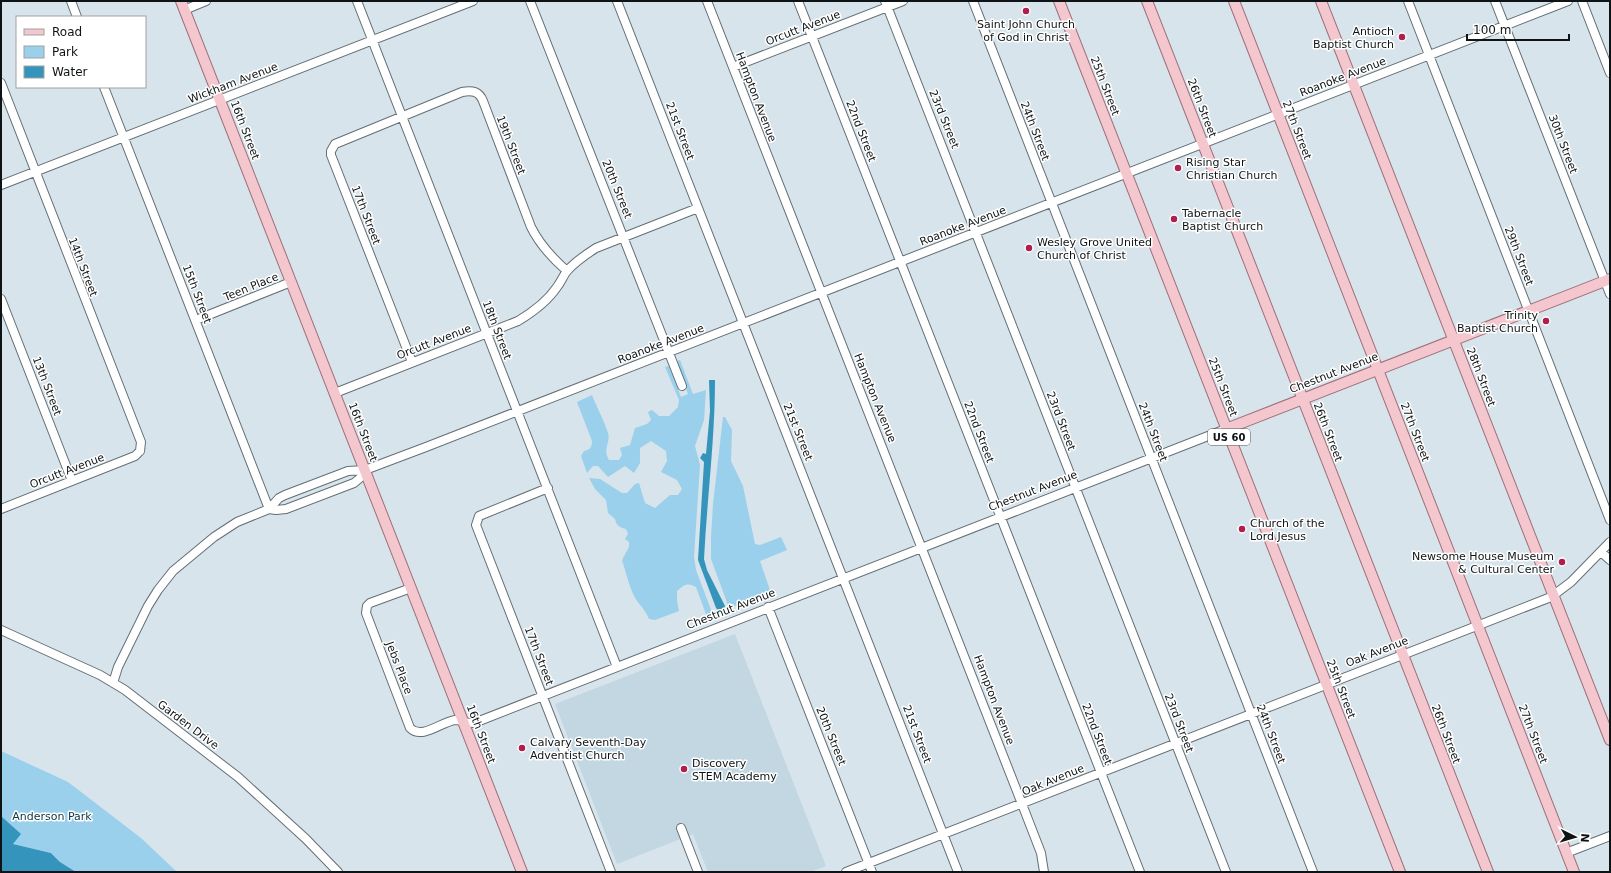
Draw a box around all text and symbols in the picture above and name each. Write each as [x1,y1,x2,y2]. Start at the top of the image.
marker: Saint John Church of God in Christ [1021,6,1031,16]
street label: Orcutt Avenue [764,8,842,48]
legend [16,16,146,88]
scale bar [1467,16,1569,42]
place label: Saint John Church of God in Christ [977,18,1075,44]
text: 100 m [1473,23,1511,37]
text: Road [52,25,82,39]
place label: Antioch Baptist Church [1313,25,1394,51]
marker: Antioch Baptist Church [1397,32,1407,42]
text: Park [52,45,78,59]
street label: Hampton Avenue [733,50,779,144]
street label: Roanoke Avenue [1298,54,1388,99]
street label: 25th Street [1088,55,1122,118]
street label: Wickham Avenue [186,60,280,106]
text: Water [52,65,88,79]
street label: 26th Street [1185,77,1219,140]
street label: 23rd Street [926,88,962,151]
street label: 22nd Street [843,98,879,164]
street label: 16th Street [228,99,262,162]
street label: 27th Street [1280,99,1314,162]
street label: 21st Street [663,100,697,162]
street label: 24th Street [1018,100,1052,163]
street label: 30th Street [1546,113,1580,176]
street label: 19th Street [494,114,528,177]
place label: Rising Star Christian Church [1186,156,1277,182]
street label: 20th Street [599,158,635,221]
marker: Rising Star Christian Church [1173,163,1183,173]
street label: 17th Street [349,184,383,247]
street label: Roanoke Avenue [918,203,1008,248]
place label: Tabernacle Baptist Church [1181,207,1263,233]
marker: Tabernacle Baptist Church [1169,214,1179,224]
street label: 29th Street [1502,225,1536,288]
street label: 14th Street [66,236,100,299]
place label: Wesley Grove United Church of Christ [1037,236,1152,262]
marker: Wesley Grove United Church of Christ [1024,243,1034,253]
street label: 15th Street [180,263,214,326]
street label: Teen Place [221,270,281,304]
street label: 18th Street [480,299,514,362]
place label: Trinity Baptist Church [1457,309,1538,335]
marker: Trinity Baptist Church [1541,316,1551,326]
street label: Roanoke Avenue [616,321,706,366]
street label: Orcutt Avenue [395,322,473,362]
street label: 28th Street [1464,346,1498,409]
street label: Chestnut Avenue [1288,350,1380,396]
street label: Hampton Avenue [851,351,899,445]
street label: 13th Street [30,355,64,418]
street label: 25th Street [1206,356,1240,419]
street label: 23rd Street [1044,390,1078,453]
street label: 22nd Street [961,399,997,465]
street label: 16th Street [346,401,380,464]
street label: 21st Street [781,401,816,463]
street label: 24th Street [1136,401,1170,464]
street label: 26th Street [1311,401,1345,464]
street label: 27th Street [1398,401,1432,464]
road number: US 60 [1208,429,1250,445]
street label: Orcutt Avenue [28,451,106,491]
street label: Chestnut Avenue [987,468,1079,514]
place label: Church of the Lord Jesus [1250,517,1325,543]
marker: Church of the Lord Jesus [1237,524,1247,534]
place label: Newsome House Museum & Cultural Center [1412,550,1554,576]
marker: Newsome House Museum & Cultural Center [1557,557,1567,567]
street label: Chestnut Avenue [685,586,777,632]
street label: 17th Street [522,625,556,688]
street label: Oak Avenue [1344,634,1410,670]
street label: Jebs Place [383,639,415,696]
street label: Hampton Avenue [971,653,1017,747]
street label: 25th Street [1324,658,1358,721]
street label: 23rd Street [1162,692,1196,755]
street label: Garden Drive [155,698,221,752]
street label: 22nd Street [1079,701,1115,767]
street label: 16th Street [464,703,498,766]
street label: 21st Street [900,703,934,765]
street label: 24th Street [1254,703,1288,766]
street label: 26th Street [1429,703,1463,766]
street label: 27th Street [1516,703,1550,766]
street label: 20th Street [813,705,849,768]
place label: Calvary Seventh-Day Adventist Church [530,736,647,762]
marker: Calvary Seventh-Day Adventist Church [517,743,527,753]
place label: Discovery STEM Academy [692,757,777,783]
street label: Oak Avenue [1020,762,1086,798]
marker: Discovery STEM Academy [679,764,689,774]
park label: Anderson Park [12,810,92,823]
north arrow [1555,817,1595,857]
text: N [1578,833,1591,843]

